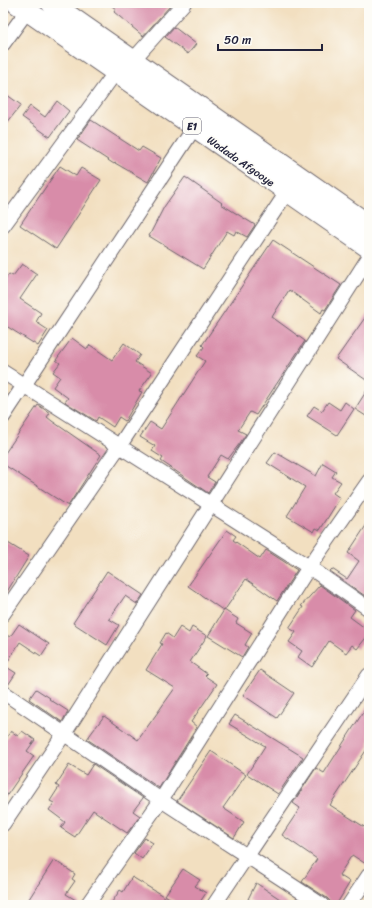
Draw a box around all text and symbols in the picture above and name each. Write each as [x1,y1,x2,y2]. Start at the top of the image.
scale bar [218,26,322,52]
text: 50 m [224,29,251,51]
road number: E1 [183,118,201,134]
street label: Wadada Afgooye [203,131,279,192]

